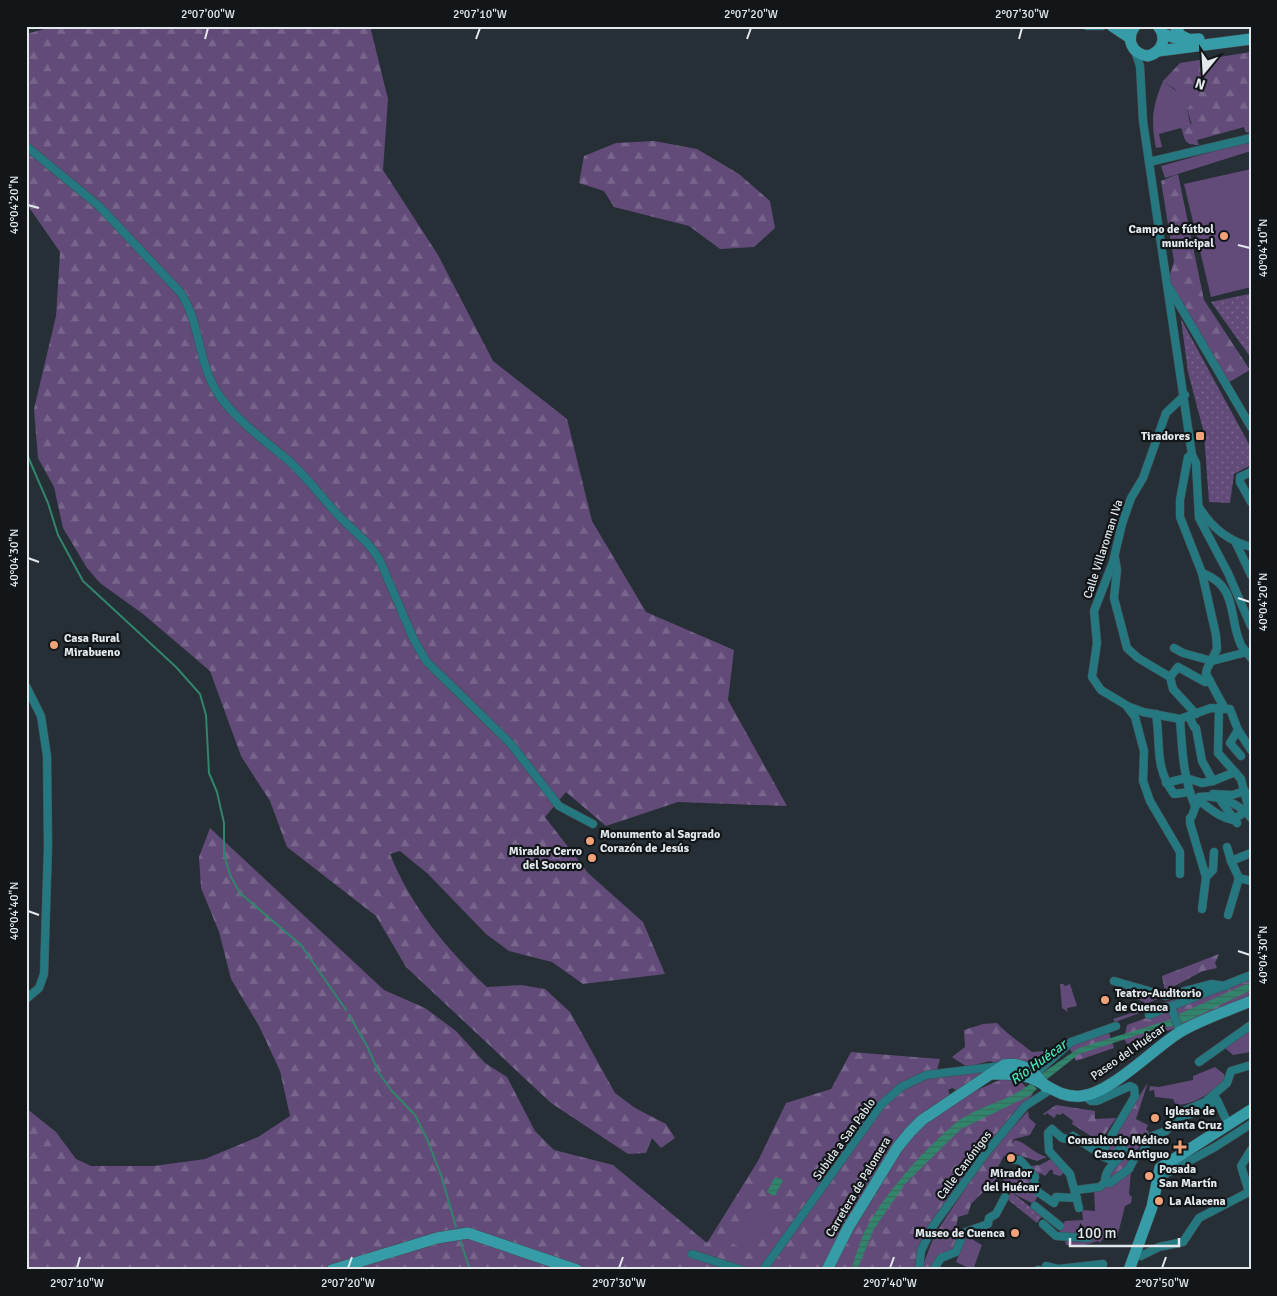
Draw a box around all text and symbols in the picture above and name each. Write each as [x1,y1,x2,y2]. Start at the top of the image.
text: 2°07'00"W [181,7,235,22]
text: 2°07'10"W [453,7,507,22]
text: 2°07'20"W [724,7,778,22]
text: 2°07'30"W [995,7,1049,22]
north arrow [1180,48,1230,98]
text: N [1193,74,1207,93]
text: 40°04'20"N [7,176,22,234]
text: 40°04'10"N [1256,219,1271,277]
place label: Campo de fútbol municipal [1129,222,1214,251]
marker: Campo de fútbol municipal [1218,230,1230,242]
place label: Tiradores [1141,429,1191,444]
marker: Tiradores [1194,430,1206,442]
street label: Calle Villaroman IVa [1080,498,1127,601]
text: 40°04'30"N [7,529,22,587]
text: 40°04'20"N [1256,573,1271,631]
place label: Casa Rural Mirabueno [64,631,120,660]
marker: Casa Rural Mirabueno [48,639,60,651]
place label: Monumento al Sagrado Corazón de Jesús [600,827,720,856]
marker: Monumento al Sagrado Corazón de Jesús [584,835,596,847]
place label: Mirador Cerro del Socorro [509,844,582,873]
marker: Mirador Cerro del Socorro [586,852,598,864]
text: 40°04'40"N [7,882,22,940]
text: 40°04'30"N [1256,926,1271,984]
place label: Teatro-Auditorio de Cuenca [1115,986,1202,1015]
marker: Teatro-Auditorio de Cuenca [1099,994,1111,1006]
street label: Paseo del Huécar [1088,1021,1169,1084]
water label: Río Huécar [1007,1035,1071,1089]
street label: Subida a San Pablo [810,1096,879,1183]
place label: Iglesia de Santa Cruz [1165,1104,1222,1133]
marker: Iglesia de Santa Cruz [1149,1112,1161,1124]
street label: Calle Canónigos [934,1128,995,1203]
place label: Consultorio Médico Casco Antiguo [1067,1133,1169,1162]
street label: Carretera de Palomera [823,1134,894,1240]
marker: Consultorio Médico Casco Antiguo [1173,1140,1187,1154]
marker: Mirador del Huécar [1005,1152,1017,1164]
place label: Posada San Martín [1159,1162,1217,1191]
place label: Mirador del Huécar [983,1166,1039,1195]
marker: Posada San Martín [1143,1170,1155,1182]
place label: La Alacena [1169,1194,1226,1209]
marker: La Alacena [1153,1195,1165,1207]
scale bar [1070,1216,1178,1248]
text: 100 m [1077,1224,1117,1242]
place label: Museo de Cuenca [915,1226,1005,1241]
marker: Museo de Cuenca [1009,1227,1021,1239]
text: 2°07'10"W [50,1276,104,1291]
text: 2°07'20"W [321,1276,375,1291]
text: 2°07'30"W [592,1276,646,1291]
text: 2°07'40"W [863,1276,917,1291]
text: 2°07'50"W [1135,1276,1189,1291]

